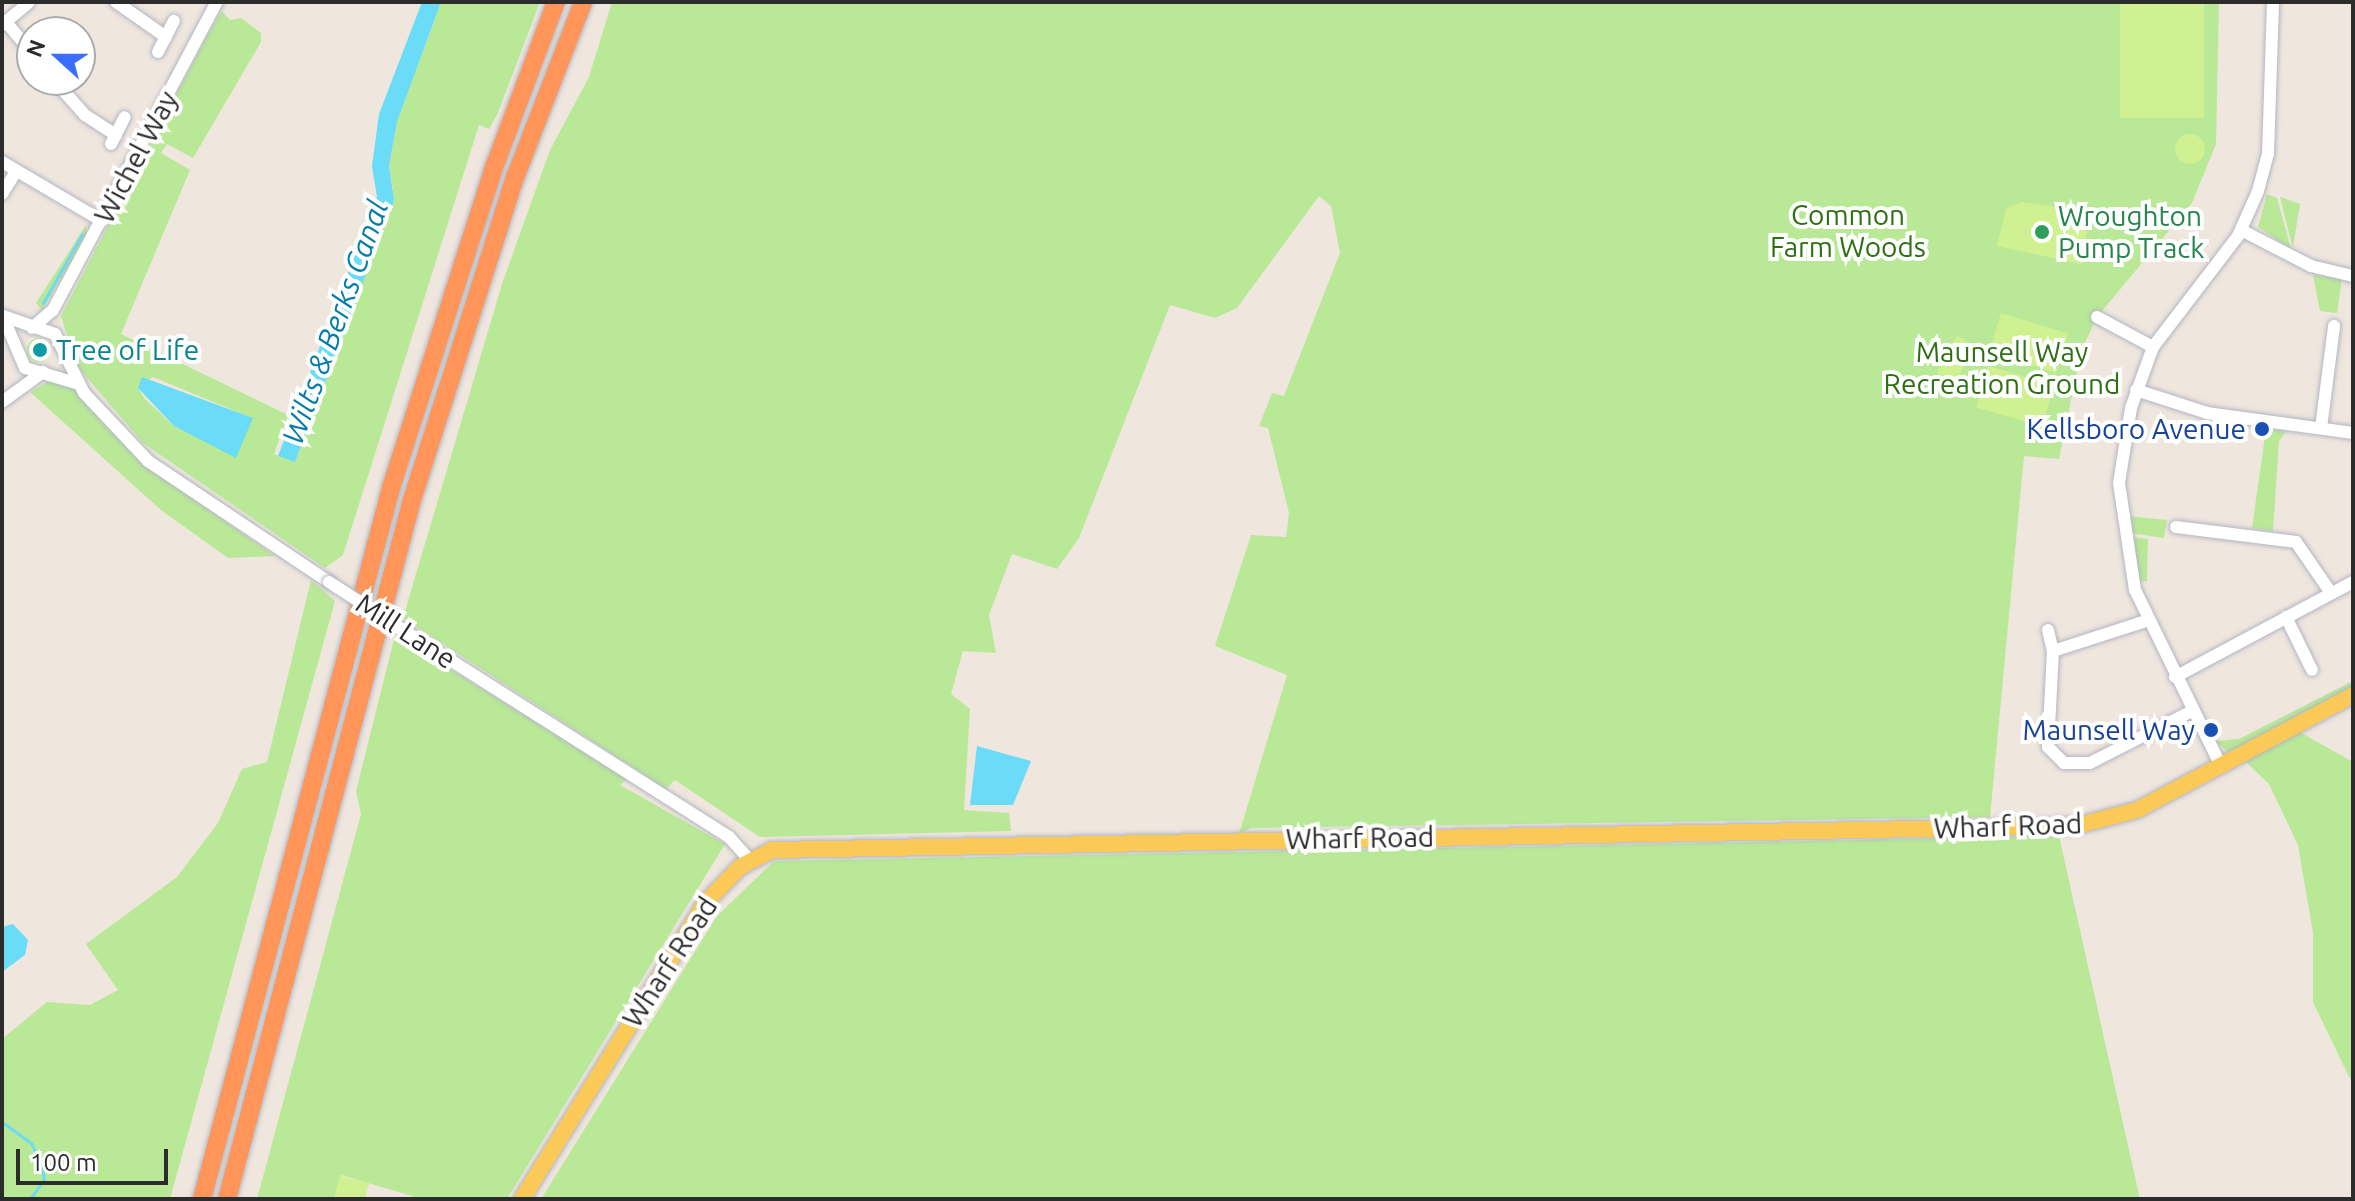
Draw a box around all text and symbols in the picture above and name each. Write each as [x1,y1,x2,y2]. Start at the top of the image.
north arrow [16,16,96,96]
text: N [20,36,50,60]
street label: Wichel Way [87,85,185,229]
water label: Wilts & Berks Canal [274,195,396,449]
park label: Common Farm Woods [1770,198,1926,264]
place label: Wroughton Pump Track [2058,199,2204,265]
marker: Wroughton Pump Track [2033,223,2051,241]
place label: Tree of Life [56,333,199,367]
park label: Maunsell Way Recreation Ground [1884,335,2120,401]
marker: Tree of Life [31,341,49,359]
place label: Kellsboro Avenue [2027,412,2246,446]
marker: Kellsboro Avenue [2253,420,2271,438]
street label: Mill Lane [350,586,462,676]
place label: Maunsell Way [2022,713,2195,747]
marker: Maunsell Way [2202,721,2220,739]
street label: Wharf Road [1933,807,2083,845]
street label: Wharf Road [1285,820,1435,856]
street label: Wharf Road [615,891,725,1033]
scale bar [20,1133,172,1183]
text: 100 m [30,1149,97,1176]

